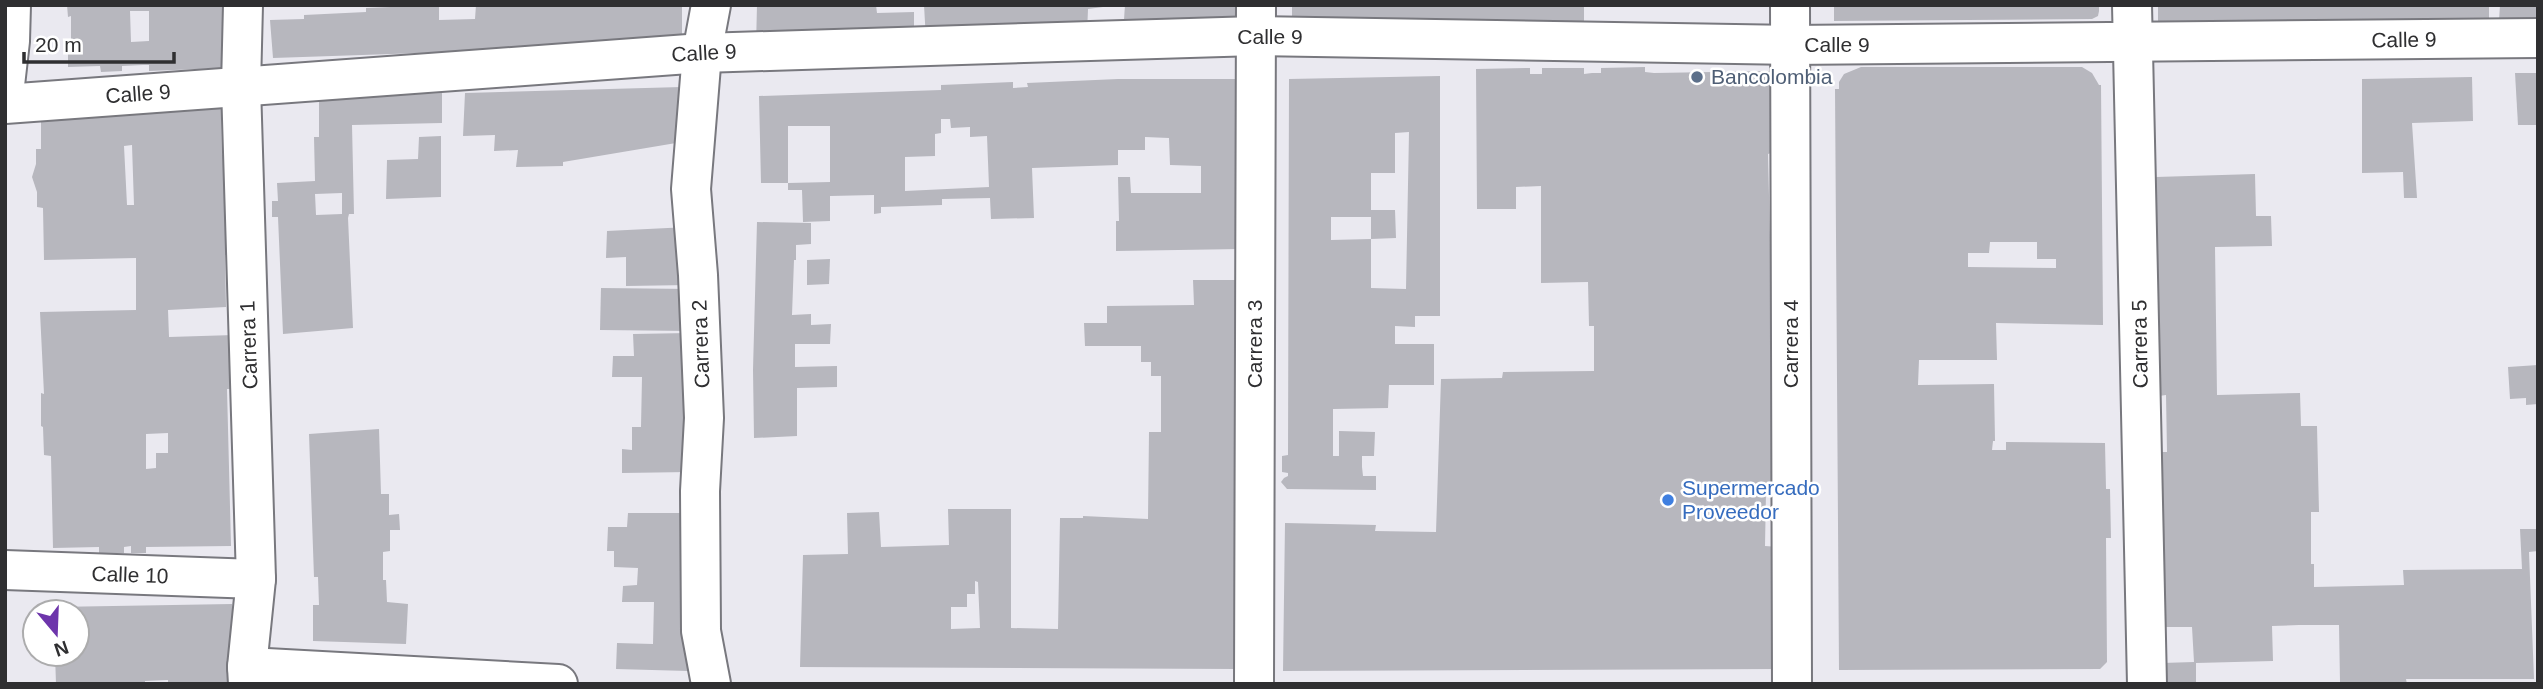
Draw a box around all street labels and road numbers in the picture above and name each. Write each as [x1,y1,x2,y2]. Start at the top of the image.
street label: Calle 9 [1237,25,1303,48]
street label: Calle 9 [2371,27,2437,52]
street label: Calle 9 [1804,33,1870,56]
street label: Calle 9 [671,39,737,66]
street label: Calle 9 [105,80,171,107]
street label: Carrera 2 [687,299,714,389]
street label: Carrera 4 [1779,299,1802,388]
street label: Carrera 5 [2127,299,2152,389]
street label: Carrera 1 [235,300,262,390]
street label: Carrera 3 [1243,300,1266,388]
street label: Calle 10 [91,562,169,587]

